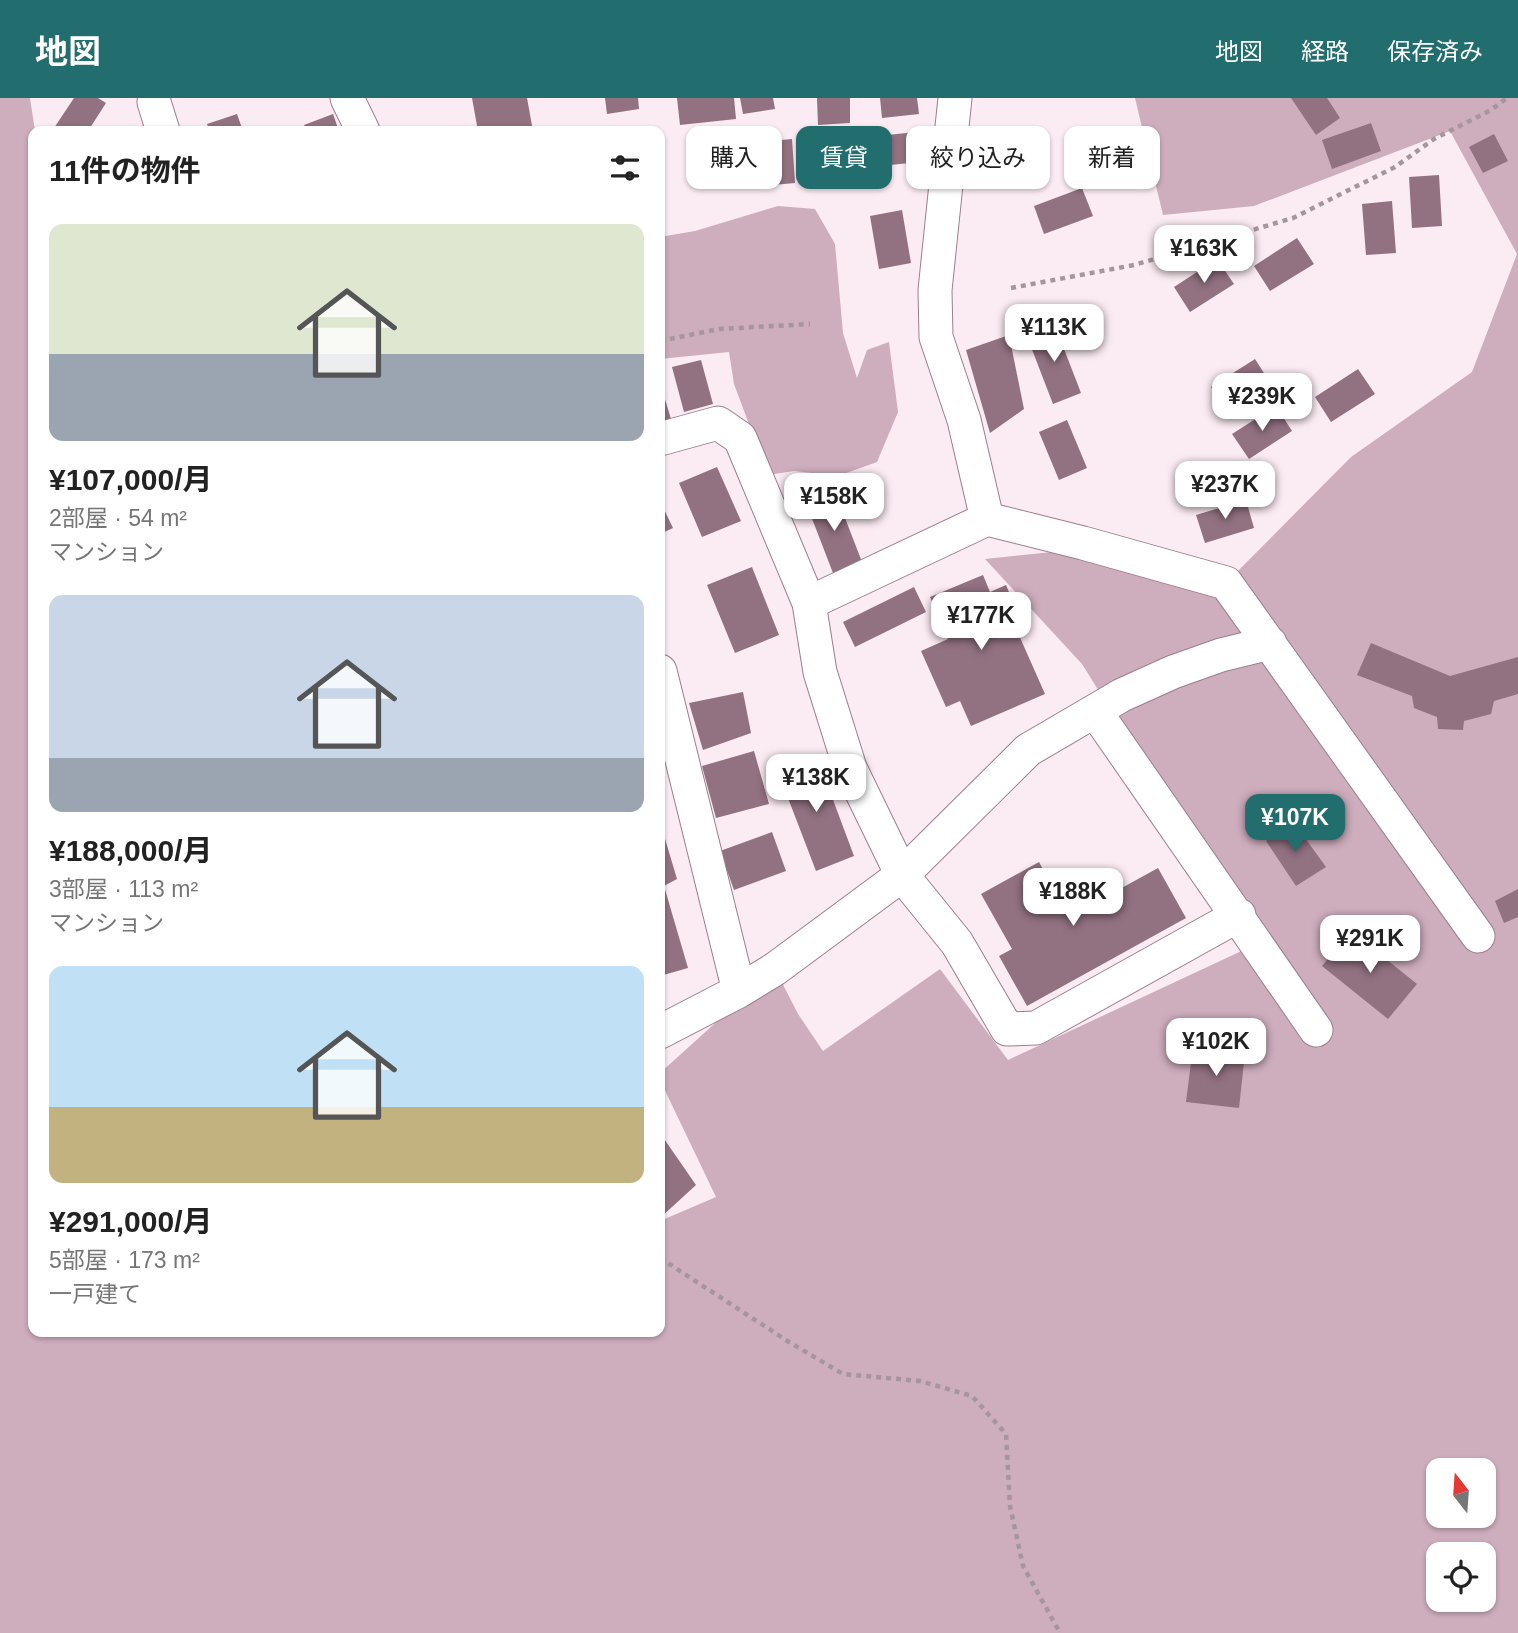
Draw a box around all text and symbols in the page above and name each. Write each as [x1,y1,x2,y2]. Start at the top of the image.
text: 地図 [35,33,101,70]
text: 地図 [1215,38,1263,65]
text: 経路 [1301,38,1349,65]
text: 保存済み [1387,38,1483,65]
chip: 購入 [686,126,782,189]
chip: 賃貸 [796,126,892,189]
chip: 絞り込み [906,126,1050,189]
chip: 新着 [1064,126,1160,189]
icon: filters [606,149,644,187]
text: 11件の物件 [49,154,201,187]
pin: ¥163K [1155,226,1253,285]
text: ¥163K [1170,235,1238,261]
icon: home [284,270,410,396]
pin: ¥113K [1005,304,1103,364]
text: ¥113K [1021,314,1087,340]
pin: ¥239K [1213,374,1311,433]
text: ¥239K [1228,383,1296,409]
pin: ¥237K [1176,462,1274,521]
text: ¥107,000/月 [49,463,212,496]
text: ¥237K [1191,471,1259,497]
pin: ¥158K [785,474,883,533]
text: ¥158K [800,483,868,509]
text: 2部屋 · 54 m² [49,505,187,531]
text: マンション [49,539,164,565]
pin: ¥177K [932,592,1030,652]
text: ¥177K [947,602,1015,628]
icon: home [284,641,410,767]
pin: ¥138K [767,754,865,814]
text: ¥138K [782,764,850,790]
pin: ¥107K [1246,794,1344,854]
text: ¥107K [1261,804,1329,830]
text: ¥188,000/月 [49,834,212,867]
pin: ¥188K [1024,868,1122,928]
text: 3部屋 · 113 m² [49,876,198,902]
text: ¥188K [1039,878,1107,904]
text: マンション [49,910,164,936]
pin: ¥291K [1321,916,1419,975]
text: ¥291K [1336,925,1404,951]
icon: home [284,1012,410,1138]
pin: ¥102K [1167,1018,1265,1078]
text: ¥102K [1182,1028,1250,1054]
text: ¥291,000/月 [49,1205,212,1238]
text: 5部屋 · 173 m² [49,1247,200,1273]
text: 一戸建て [49,1281,141,1307]
north arrow [1426,1458,1496,1528]
map controls [1426,1458,1496,1612]
button: locate [1426,1542,1496,1612]

